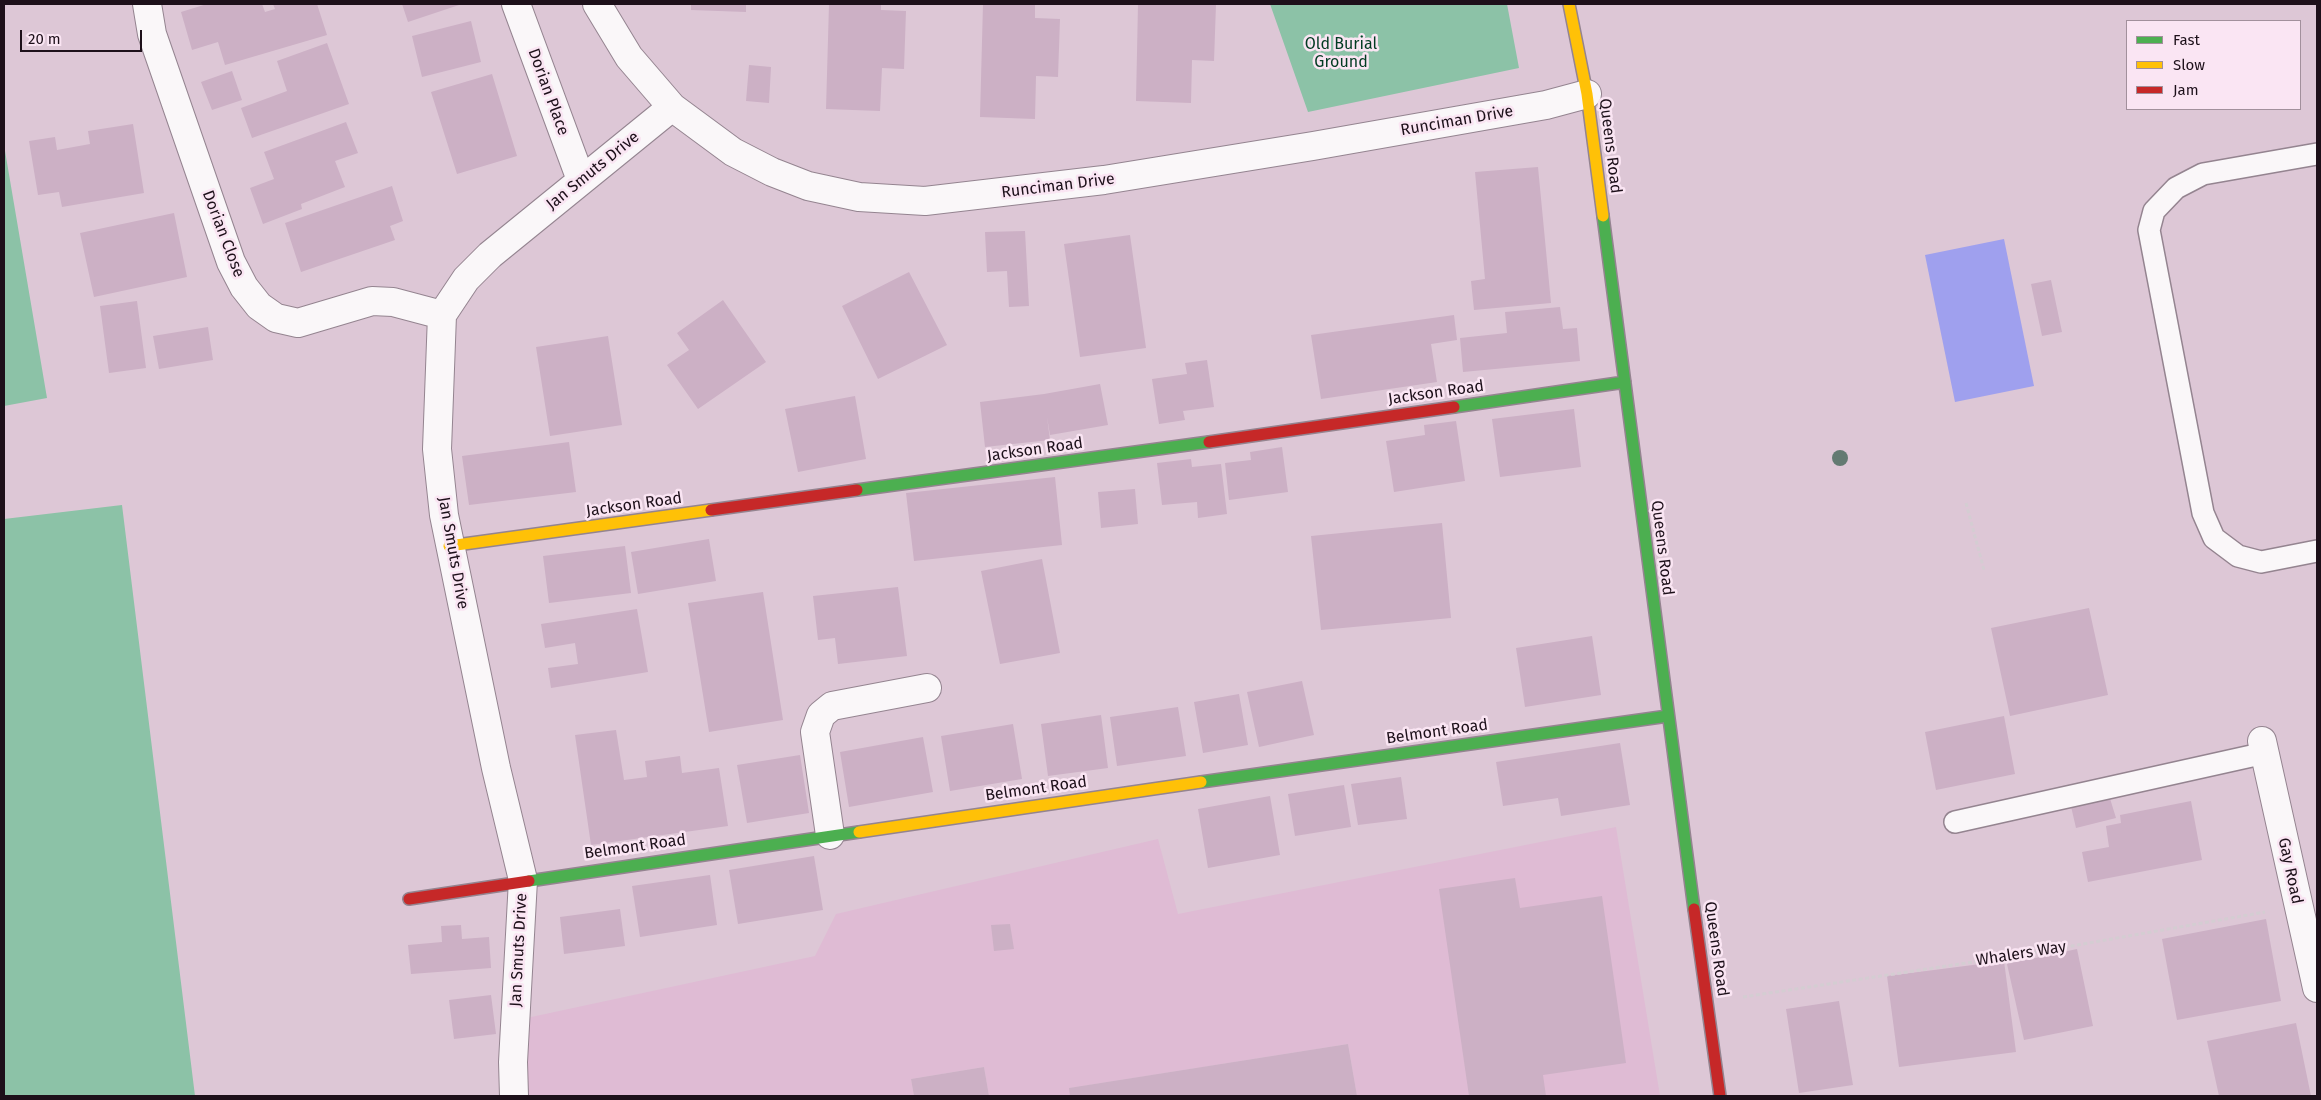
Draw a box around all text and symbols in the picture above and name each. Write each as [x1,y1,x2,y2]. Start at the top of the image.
scale bar [22,20,145,52]
legend [2126,20,2301,110]
text: 20 m [28,30,61,48]
text: Fast [2173,31,2200,49]
park label: Old Burial Ground [1305,35,1377,73]
street label: Dorian Place [523,46,573,138]
text: Slow [2173,56,2205,74]
text: Jam [2173,81,2199,99]
street label: Queens Road [1595,97,1625,195]
street label: Runciman Drive [1399,102,1515,140]
street label: Jan Smuts Drive [543,128,643,214]
street label: Runciman Drive [1000,170,1116,202]
street label: Dorian Close [198,188,248,280]
street label: Jackson Road [1387,377,1485,409]
street label: Jackson Road [986,434,1084,466]
street label: Jackson Road [585,489,683,521]
street label: Jan Smuts Drive [434,495,472,611]
street label: Queens Road [1647,499,1677,597]
street label: Belmont Road [1385,715,1489,749]
street label: Belmont Road [984,772,1088,806]
street label: Belmont Road [583,830,687,864]
street label: Gay Road [2274,836,2306,906]
street label: Jan Smuts Drive [506,893,532,1007]
street label: Queens Road [1700,900,1732,998]
street label: Whalers Way [1974,937,2068,971]

